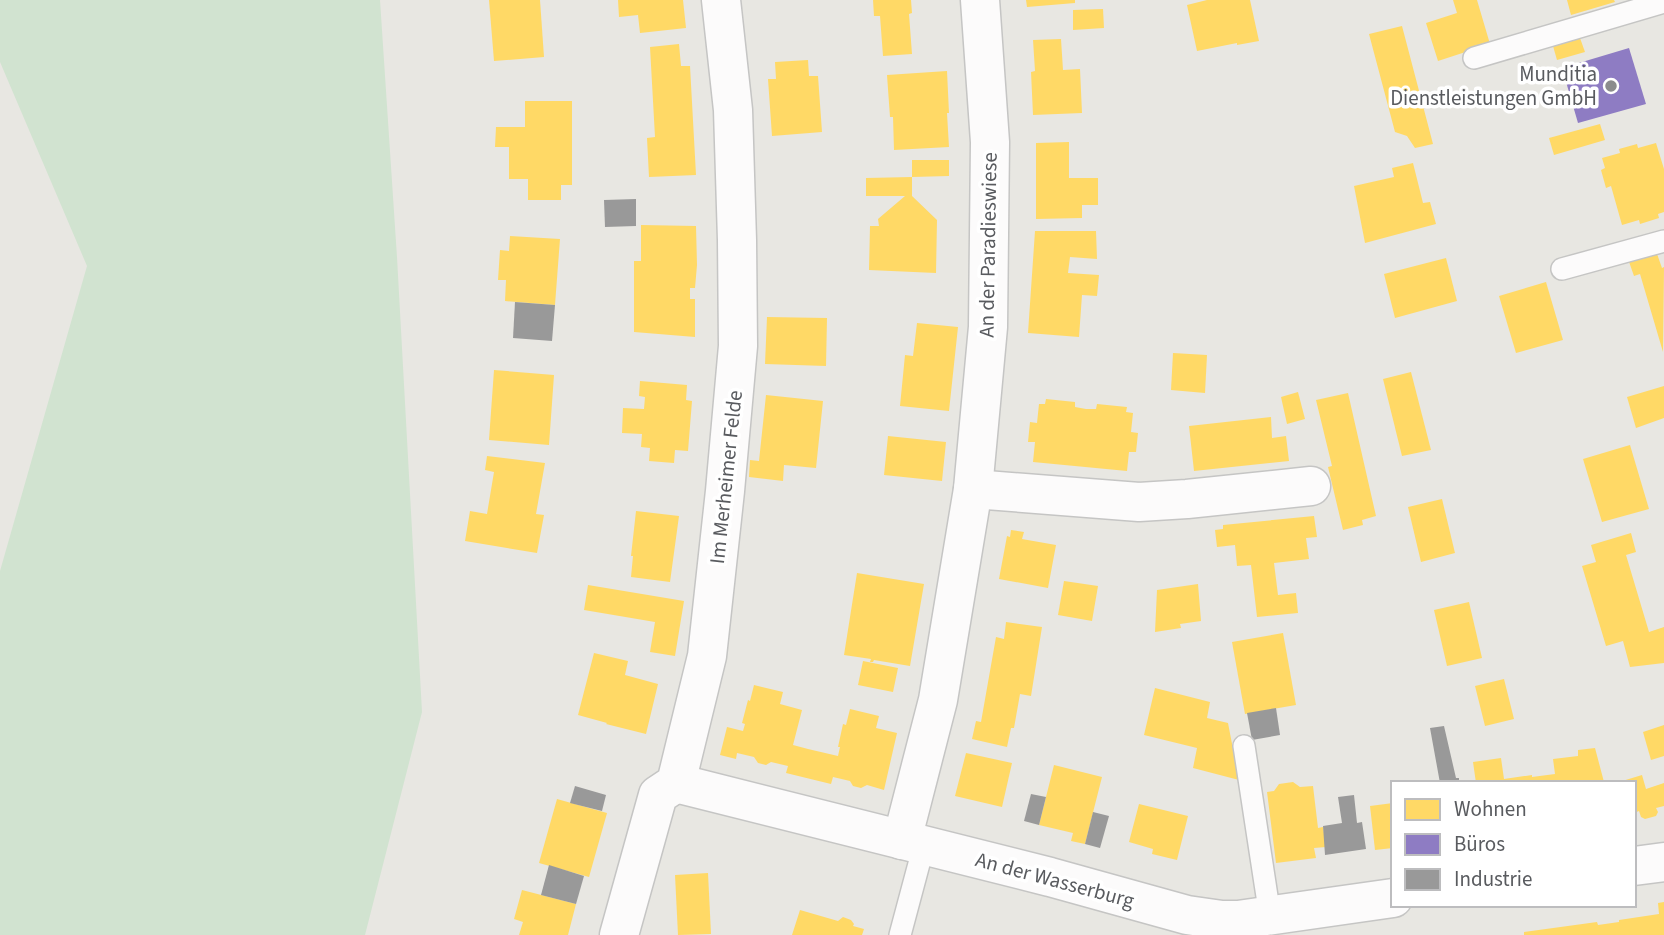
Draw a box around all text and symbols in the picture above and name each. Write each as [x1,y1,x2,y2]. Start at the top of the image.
place label: Munditia Dienstleistungen GmbH [1390,59,1597,113]
marker: Munditia Dienstleistungen GmbH [1603,78,1619,94]
street label: An der Paradieswiese [971,152,1005,338]
street label: Im Merheimer Felde [702,389,750,565]
legend [1391,781,1636,907]
text: Wohnen [1454,794,1527,824]
text: Büros [1454,829,1505,859]
street label: An der Wasserburg [972,844,1138,916]
text: Industrie [1454,864,1532,894]

